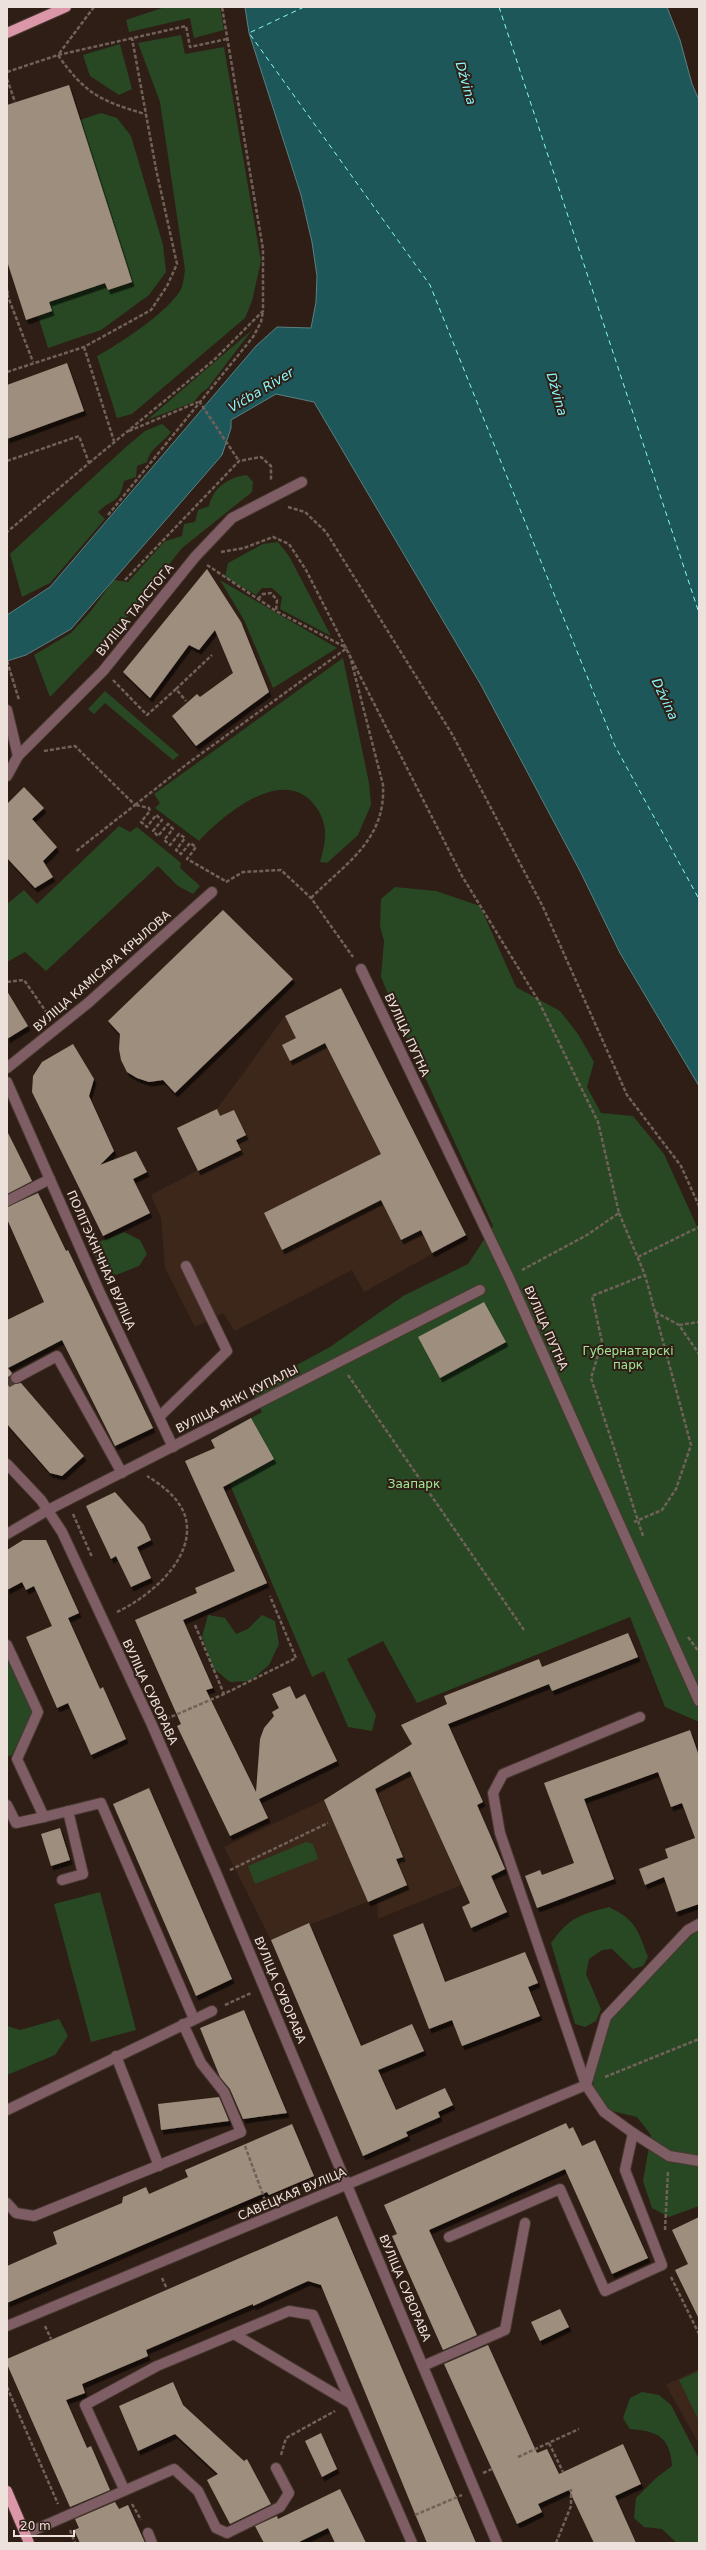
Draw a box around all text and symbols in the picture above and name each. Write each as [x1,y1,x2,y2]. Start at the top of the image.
water label: Dźvina [453,60,479,106]
water label: Vićba River [226,364,298,415]
water label: Dźvina [544,371,570,417]
street label: ВУЛІЦА ТАЛСТОГА [93,560,177,659]
water label: Dźvina [649,676,681,722]
street label: ВУЛІЦА КАМІСАРА КРЫЛОВА [31,907,174,1034]
street label: ВУЛІЦА ПУТНА [382,991,433,1080]
street label: ПОЛІТЭХНІЧНАЯ ВУЛІЦА [64,1188,138,1332]
street label: ВУЛІЦА ПУТНА [521,1284,571,1373]
park label: Губернатарскі парк [582,1344,674,1372]
street label: ВУЛІЦА ЯНКІ КУПАЛЫ [174,1362,300,1436]
park label: Заапарк [388,1477,440,1491]
street label: ВУЛІЦА СУВОРАВА [119,1637,181,1748]
street label: ВУЛІЦА СУВОРАВА [251,1934,309,2046]
street label: САВЕЦКАЯ ВУЛІЦА [236,2165,349,2223]
street label: ВУЛІЦА СУВОРАВА [376,2232,434,2344]
scale bar [14,2512,74,2538]
text: 20 m [20,2519,51,2533]

